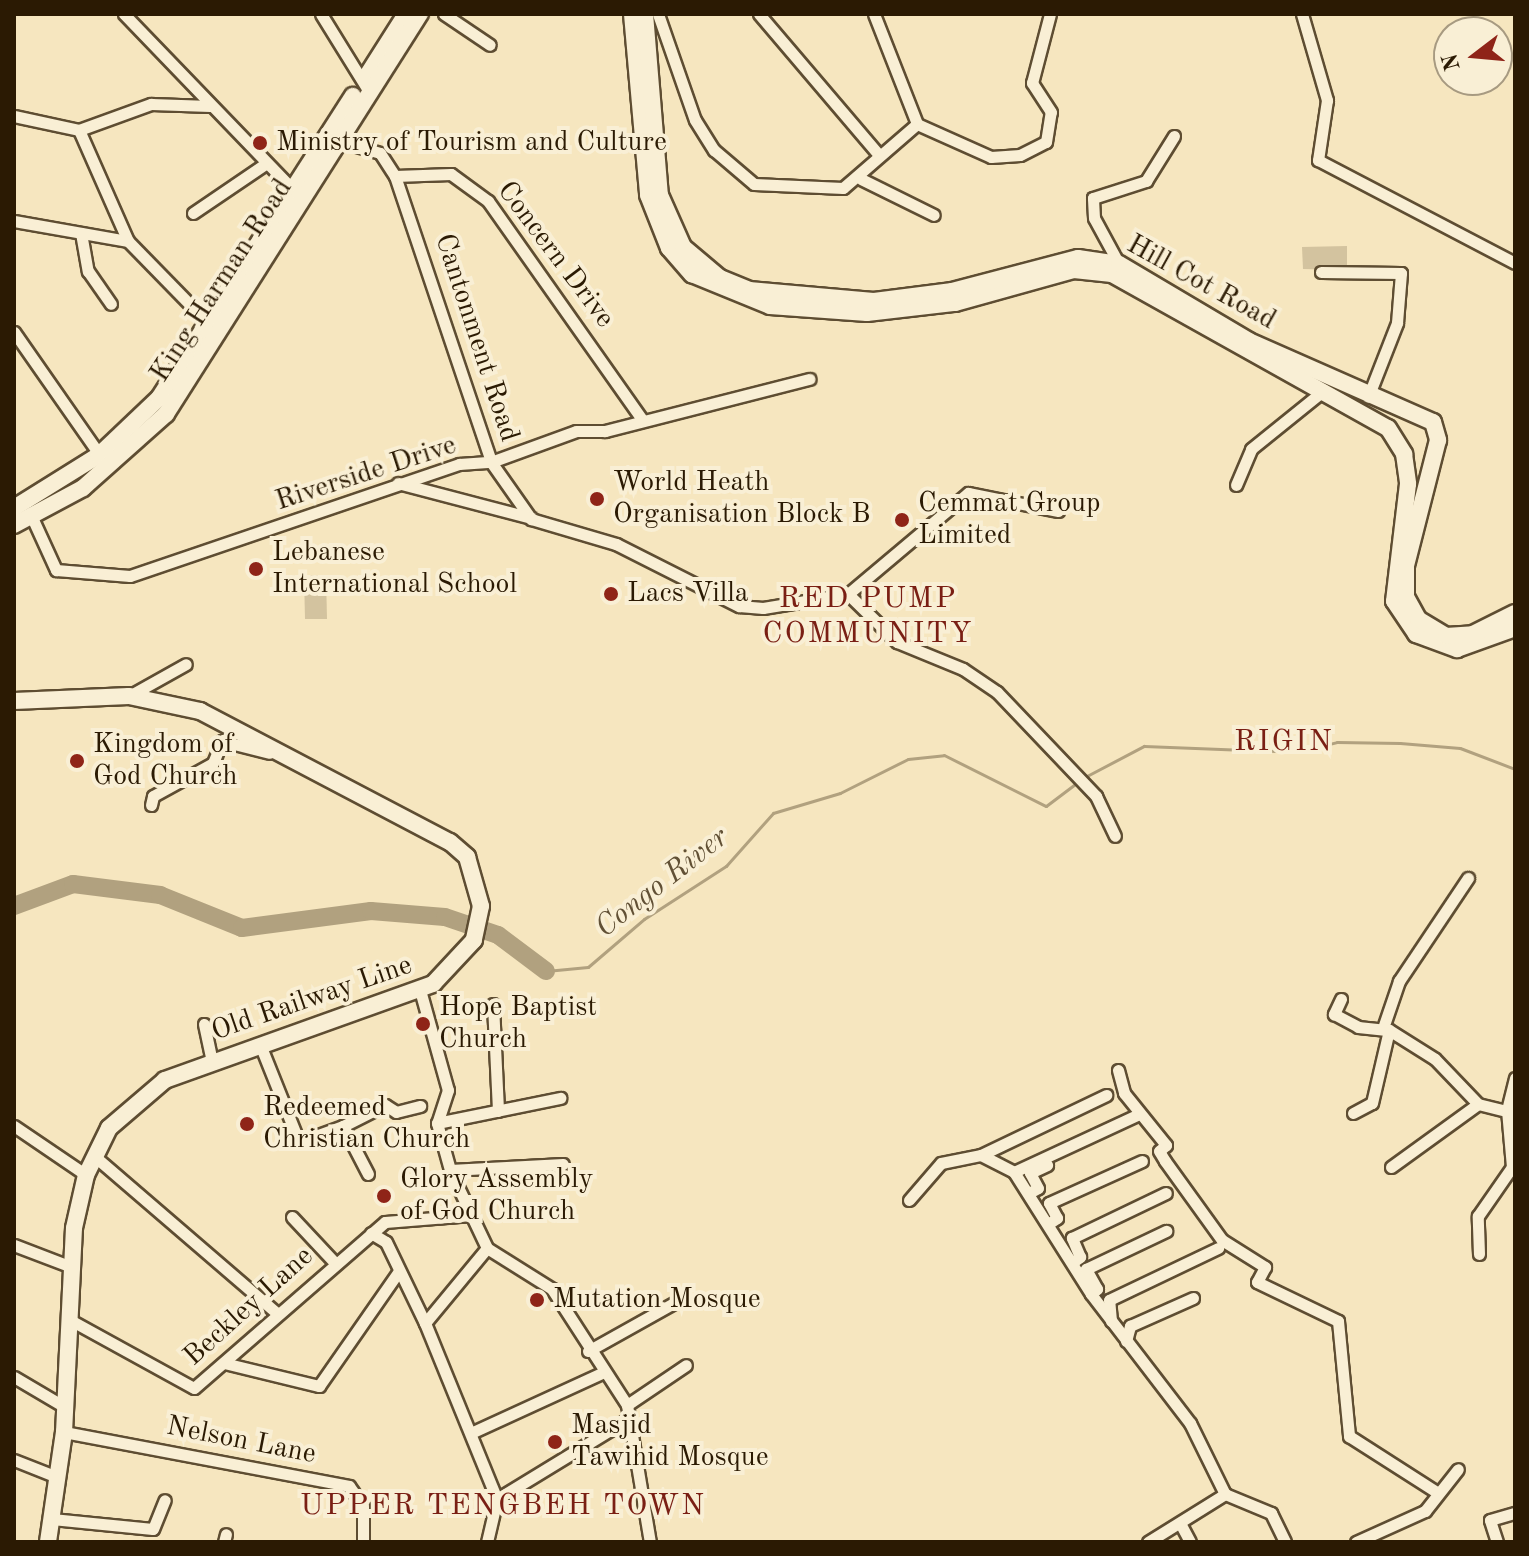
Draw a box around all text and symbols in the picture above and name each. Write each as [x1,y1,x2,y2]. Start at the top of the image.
north arrow [1433,16,1513,96]
text: N [1439,51,1465,73]
place label: Ministry of Tourism and Culture [276,126,667,160]
marker: Ministry of Tourism and Culture [251,134,269,152]
street label: King Harman Road [144,173,300,389]
street label: Concern Drive [489,175,621,335]
street label: Hill Cot Road [1121,228,1281,338]
street label: Cantonment Road [427,230,525,446]
street label: Riverside Drive [272,429,460,519]
place label: World Heath Organisation Block B [613,466,871,532]
place label: Cemmat Group Limited [918,487,1101,553]
marker: World Heath Organisation Block B [588,490,606,508]
marker: Cemmat Group Limited [893,511,911,529]
place label: Lebanese International School [272,536,517,602]
marker: Lebanese International School [247,560,265,578]
place label: Lacs Villa [627,577,749,611]
district label: RED PUMP COMMUNITY [763,581,973,652]
marker: Lacs Villa [602,585,620,603]
district label: RIGIN [1234,724,1334,760]
place label: Kingdom of God Church [93,728,237,794]
marker: Kingdom of God Church [68,752,86,770]
water label: Congo River [588,820,736,946]
street label: Old Railway Line [207,949,417,1049]
place label: Hope Baptist Church [439,991,597,1057]
marker: Hope Baptist Church [414,1015,432,1033]
place label: Redeemed Christian Church [263,1091,470,1157]
marker: Redeemed Christian Church [238,1115,256,1133]
place label: Glory Assembly of God Church [400,1163,593,1229]
marker: Glory Assembly of God Church [375,1187,393,1205]
street label: Beckley Lane [177,1240,321,1374]
place label: Mutation Mosque [553,1283,761,1317]
marker: Mutation Mosque [528,1291,546,1309]
place label: Masjid Tawihid Mosque [571,1409,769,1475]
street label: Nelson Lane [163,1410,319,1472]
marker: Masjid Tawihid Mosque [546,1433,564,1451]
district label: UPPER TENGBEH TOWN [300,1488,706,1524]

